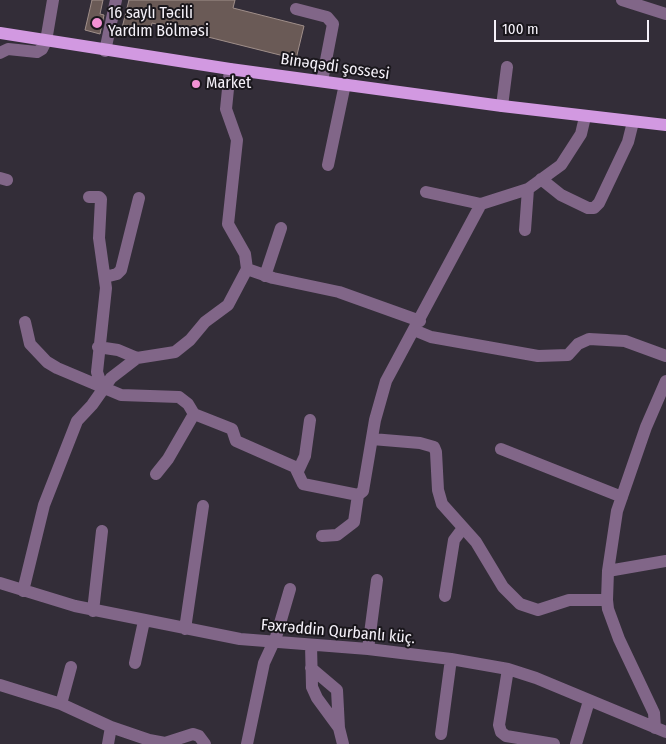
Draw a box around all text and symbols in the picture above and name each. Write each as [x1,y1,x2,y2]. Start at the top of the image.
place label: 16 saylı Təcili Yardım Bölməsi [108,4,209,42]
scale bar [496,10,651,42]
marker: 16 saylı Təcili Yardım Bölməsi [90,16,104,30]
text: 100 m [502,20,539,38]
street label: Binəqədi şossesi [279,50,391,84]
place label: Market [206,74,251,94]
marker: Market [190,78,202,90]
street label: Fəxrəddin Qurbanlı küç. [260,616,416,648]

